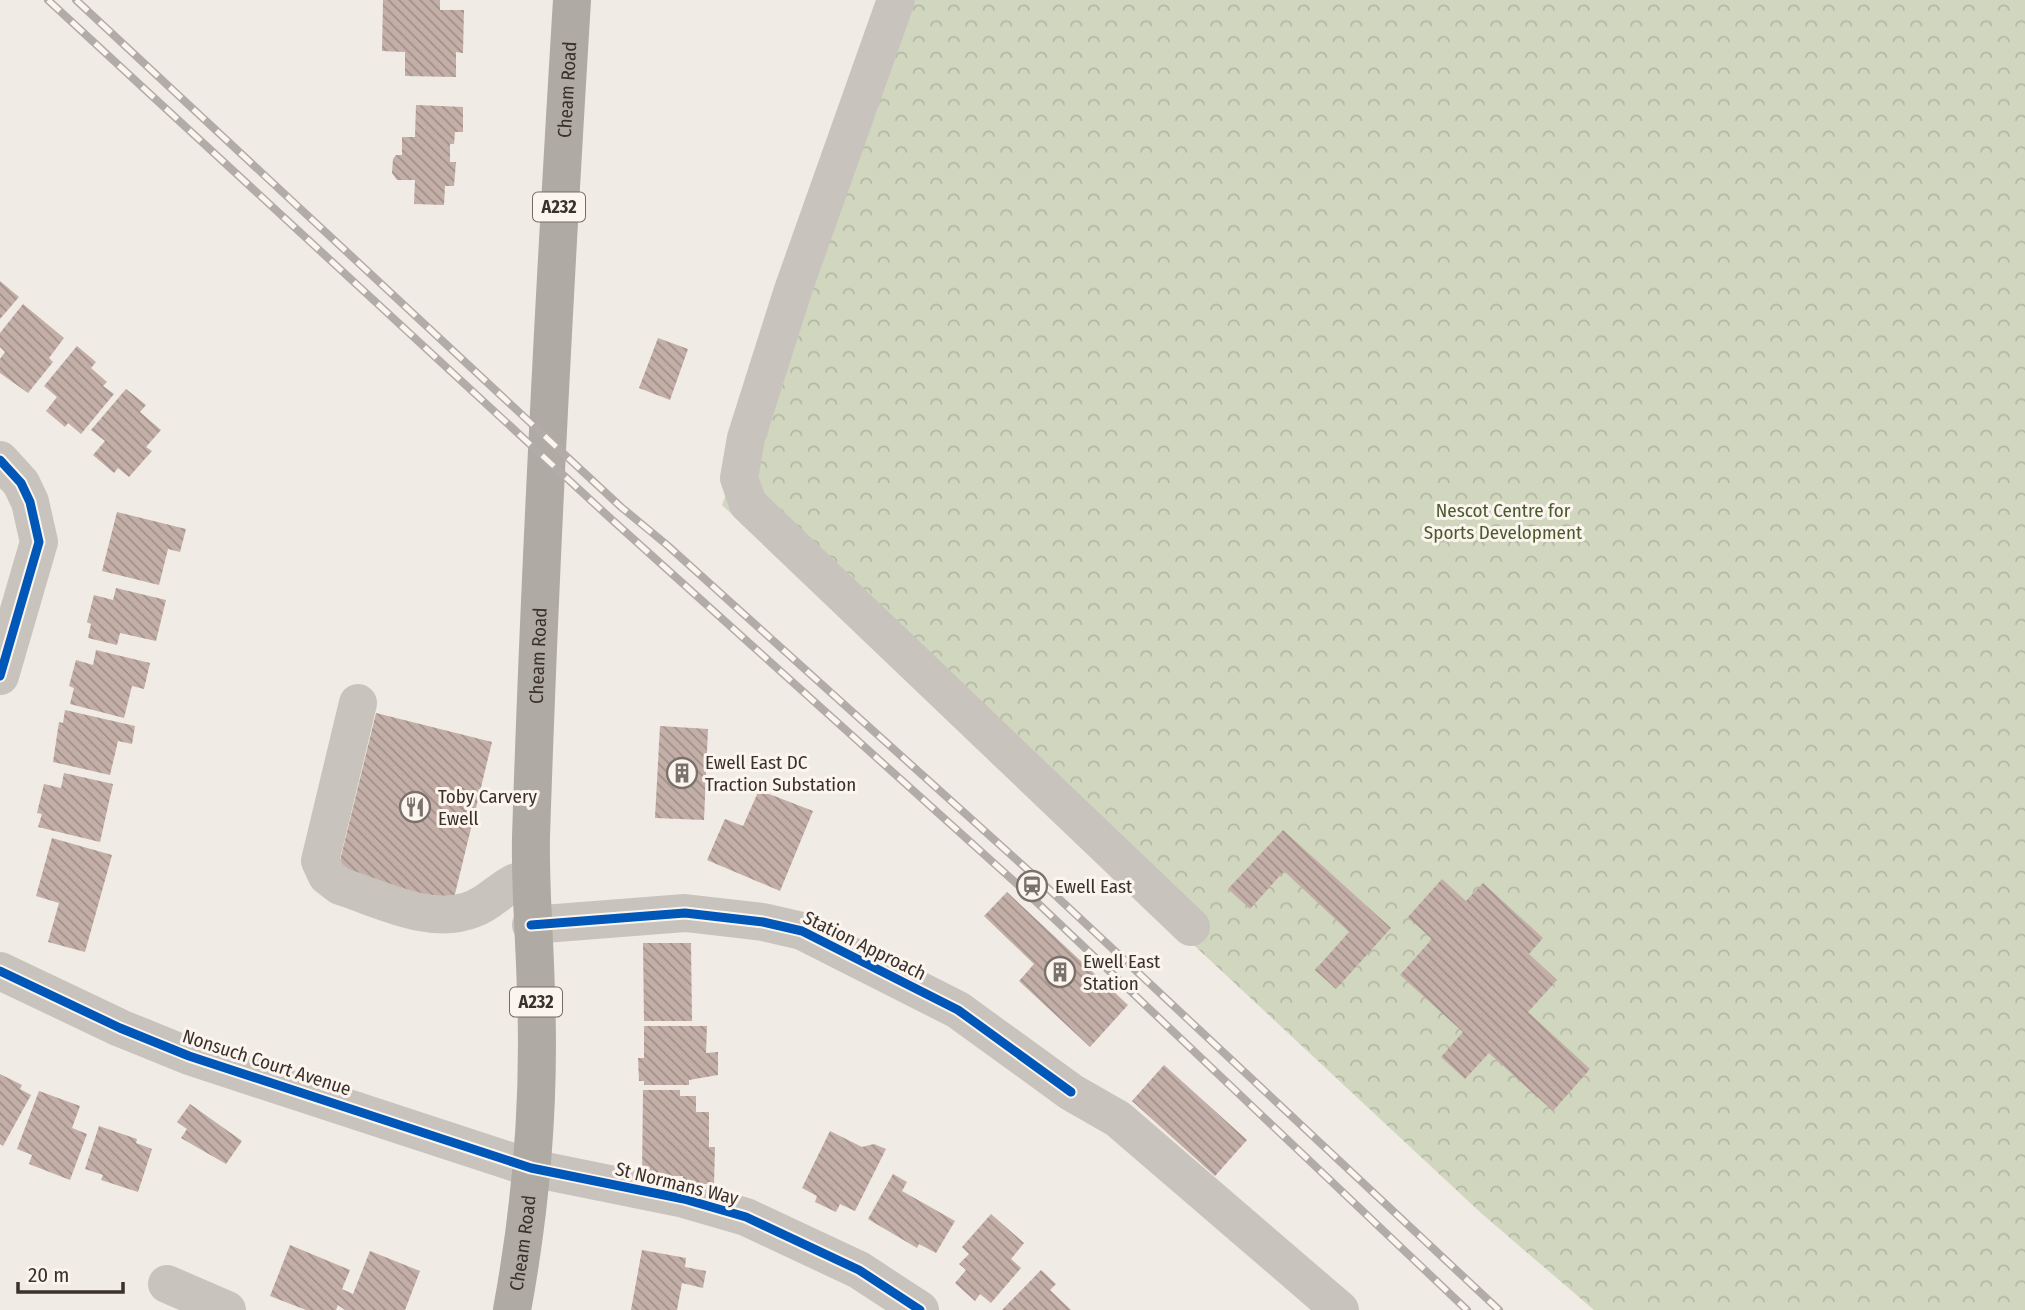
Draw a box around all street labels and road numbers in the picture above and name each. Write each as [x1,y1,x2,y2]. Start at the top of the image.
street label: Cheam Road [553,41,581,138]
road number: A232 [533,192,585,222]
street label: Cheam Road [525,607,552,704]
street label: Station Approach [800,906,930,985]
road number: A232 [510,987,562,1016]
street label: Nonsuch Court Avenue [180,1024,354,1101]
street label: St Normans Way [613,1157,741,1210]
street label: Cheam Road [505,1194,541,1293]

